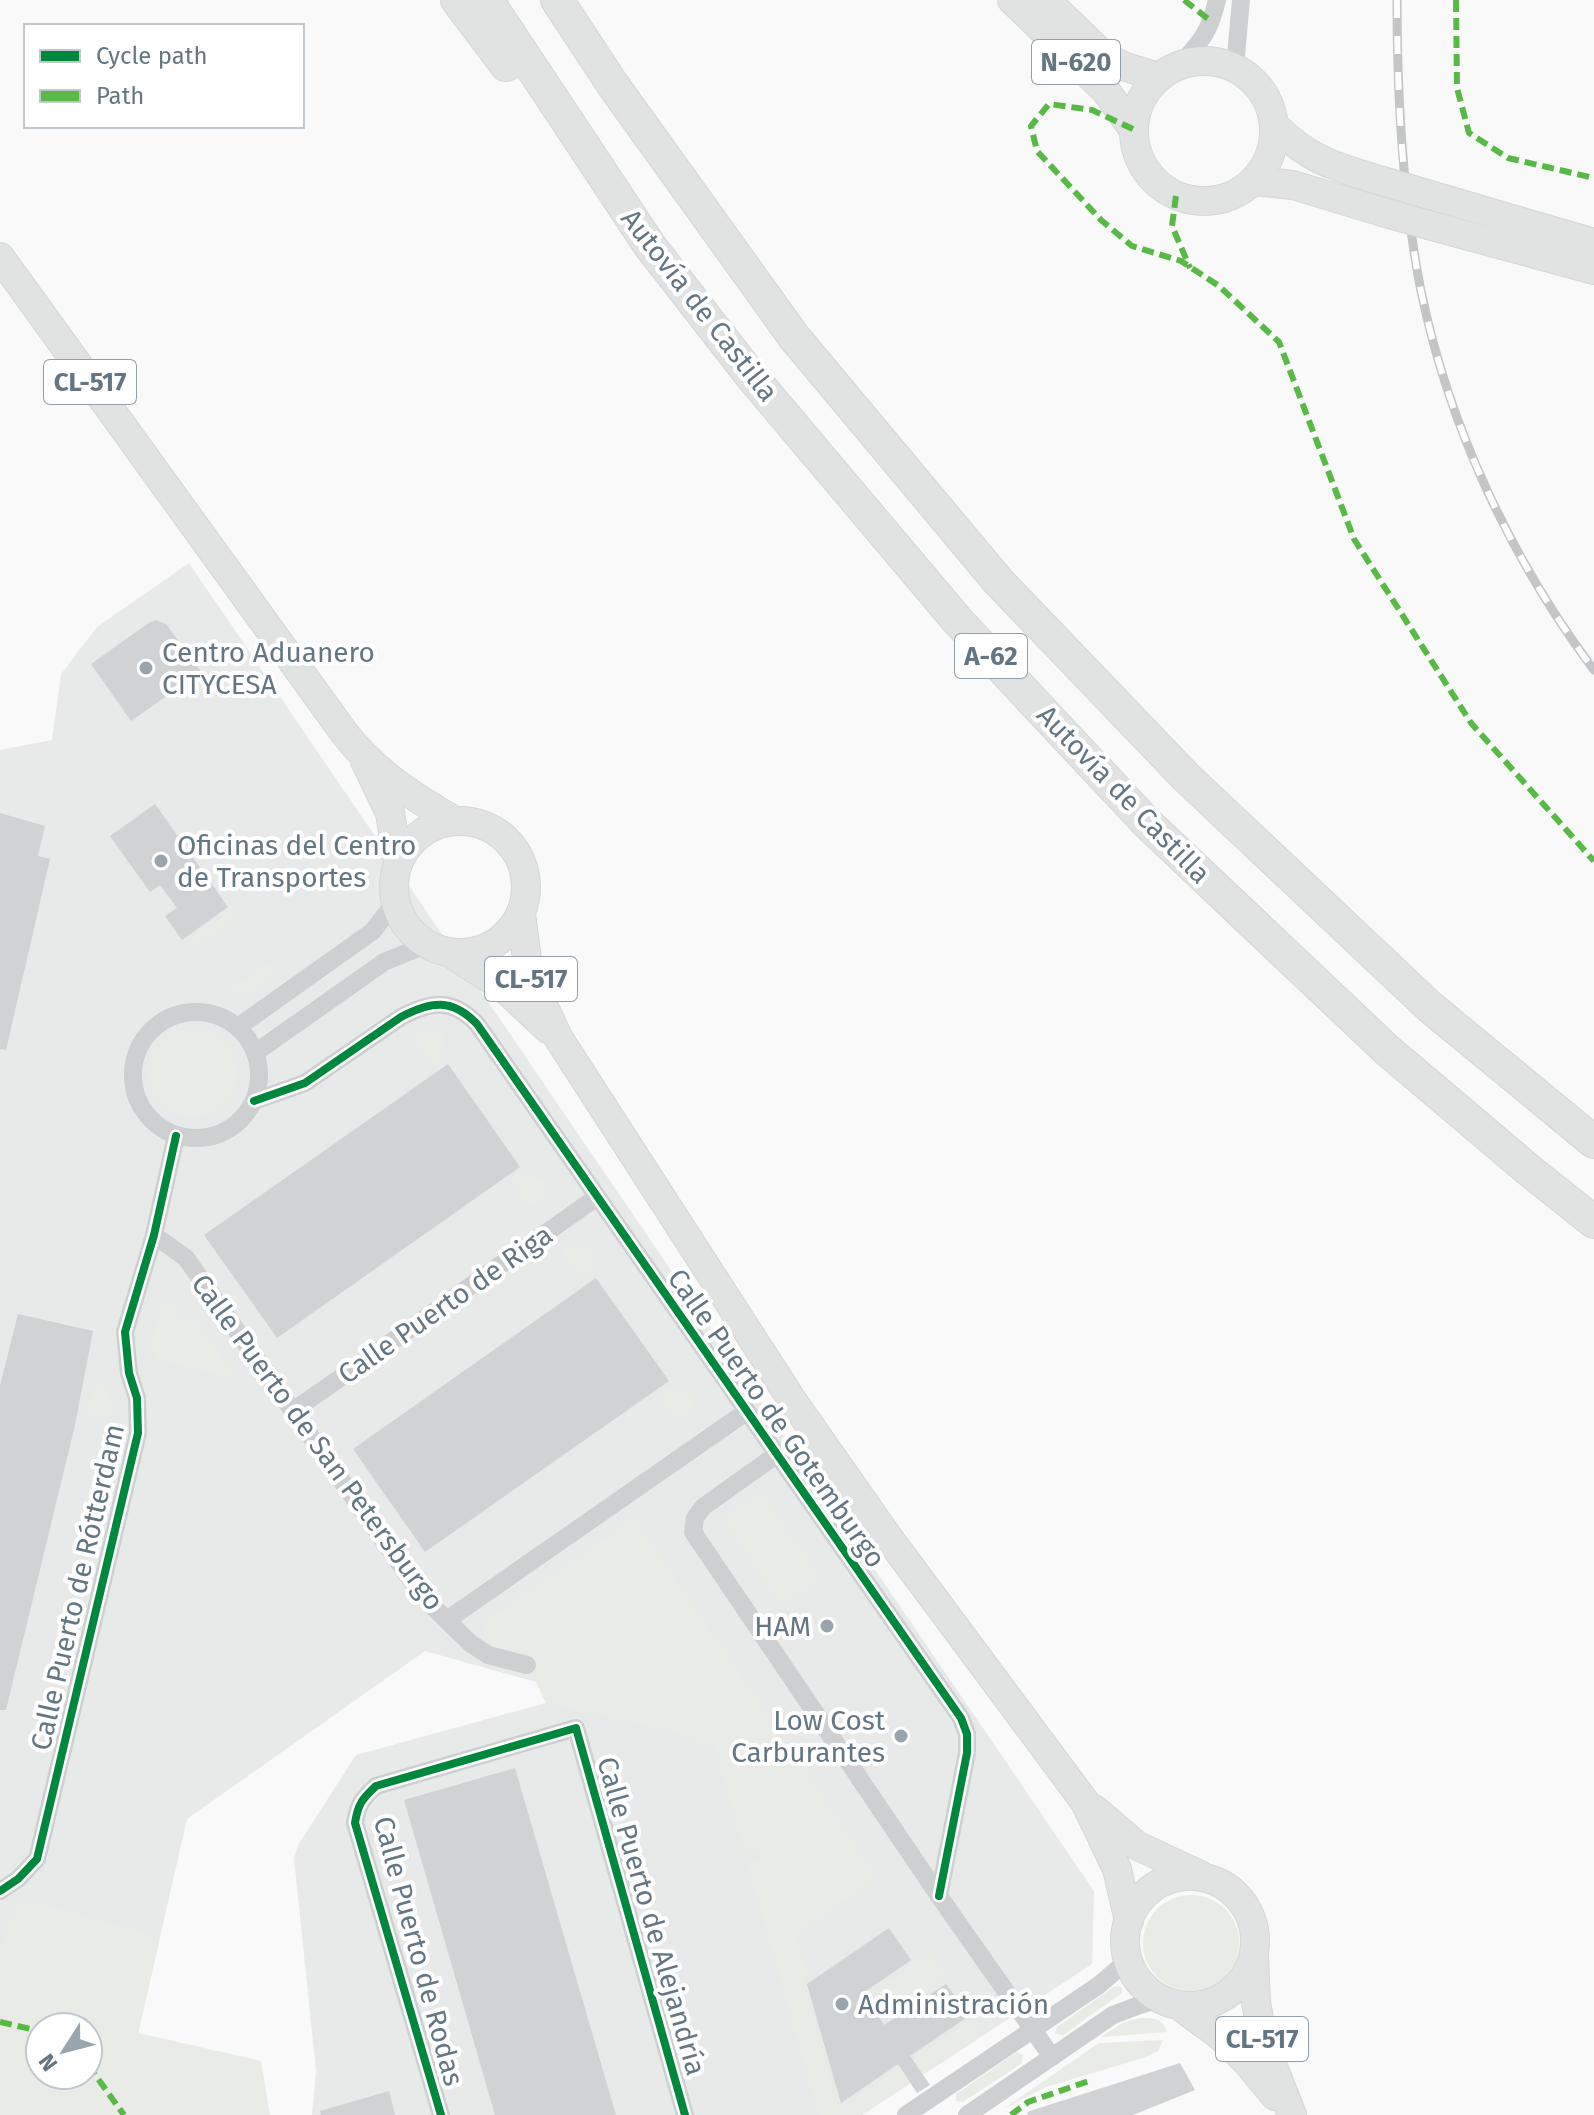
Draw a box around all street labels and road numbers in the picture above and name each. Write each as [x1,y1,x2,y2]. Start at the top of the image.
road number: N-620 [1032,40,1120,84]
street label: Autovía de Castilla [614,203,785,408]
road number: CL-517 [44,360,136,404]
road number: A-62 [955,634,1027,678]
street label: Autovía de Castilla [1030,698,1217,890]
road number: CL-517 [485,957,577,1001]
street label: Calle Puerto de Riga [332,1218,559,1391]
street label: Calle Puerto de Gotemburgo [661,1263,892,1574]
street label: Calle Puerto de San Petersburgo [185,1268,451,1617]
street label: Calle Puerto de Rótterdam [24,1421,131,1754]
street label: Calle Puerto de Alejandría [590,1753,713,2079]
street label: Calle Puerto de Rodas [367,1813,470,2090]
road number: CL-517 [1216,2017,1308,2061]

